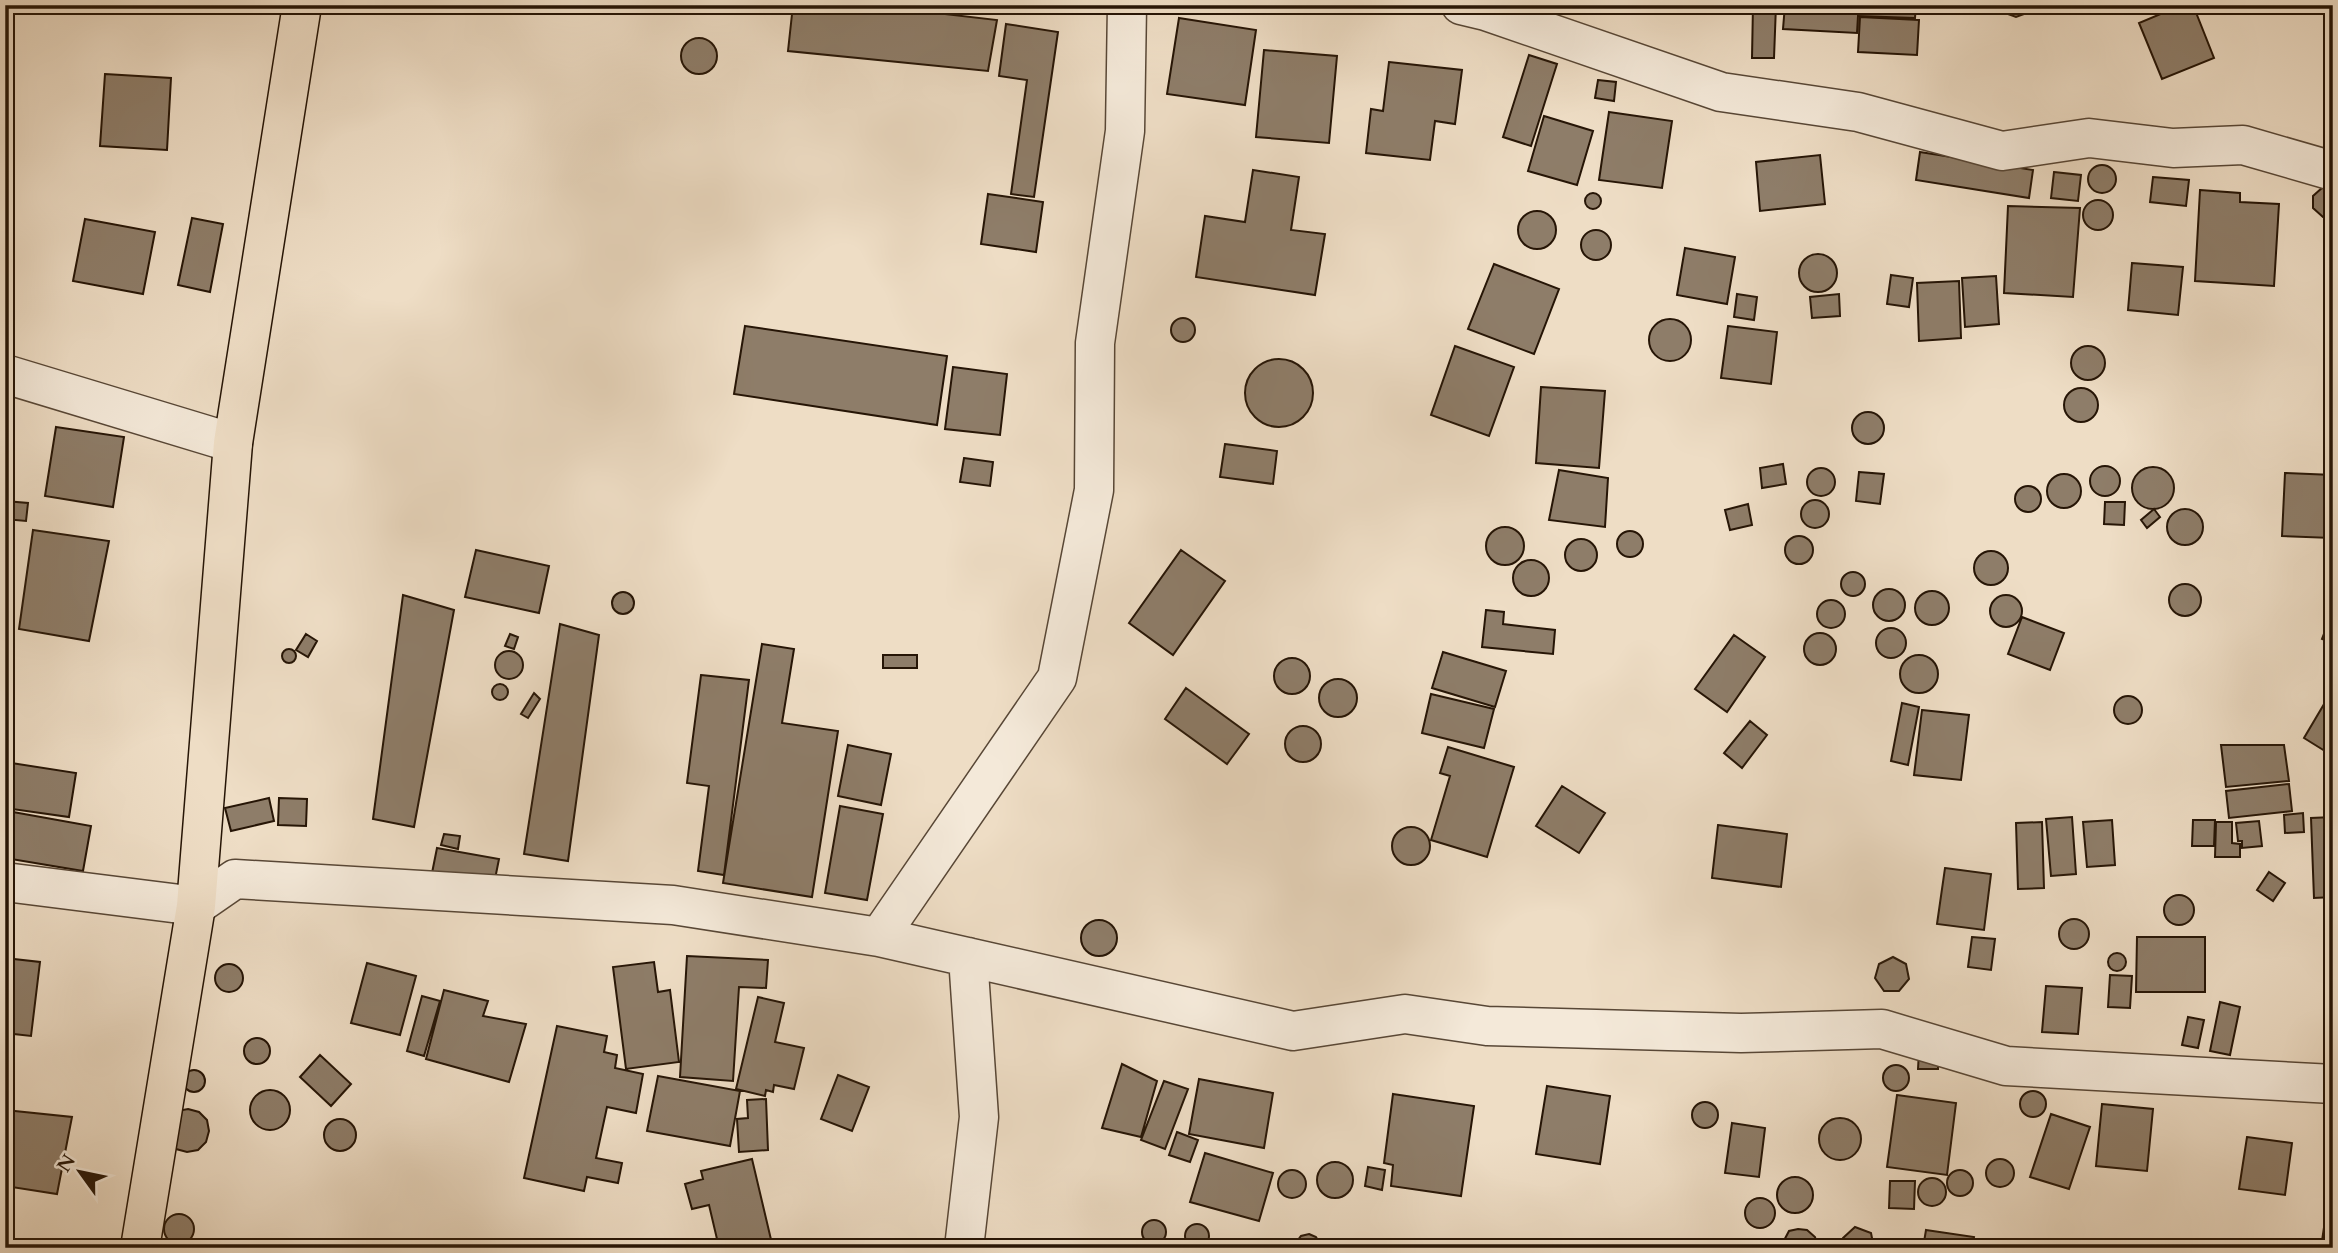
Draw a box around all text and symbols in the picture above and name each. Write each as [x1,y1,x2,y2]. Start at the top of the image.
north arrow [46,1138,116,1208]
text: N [51,1149,82,1177]

